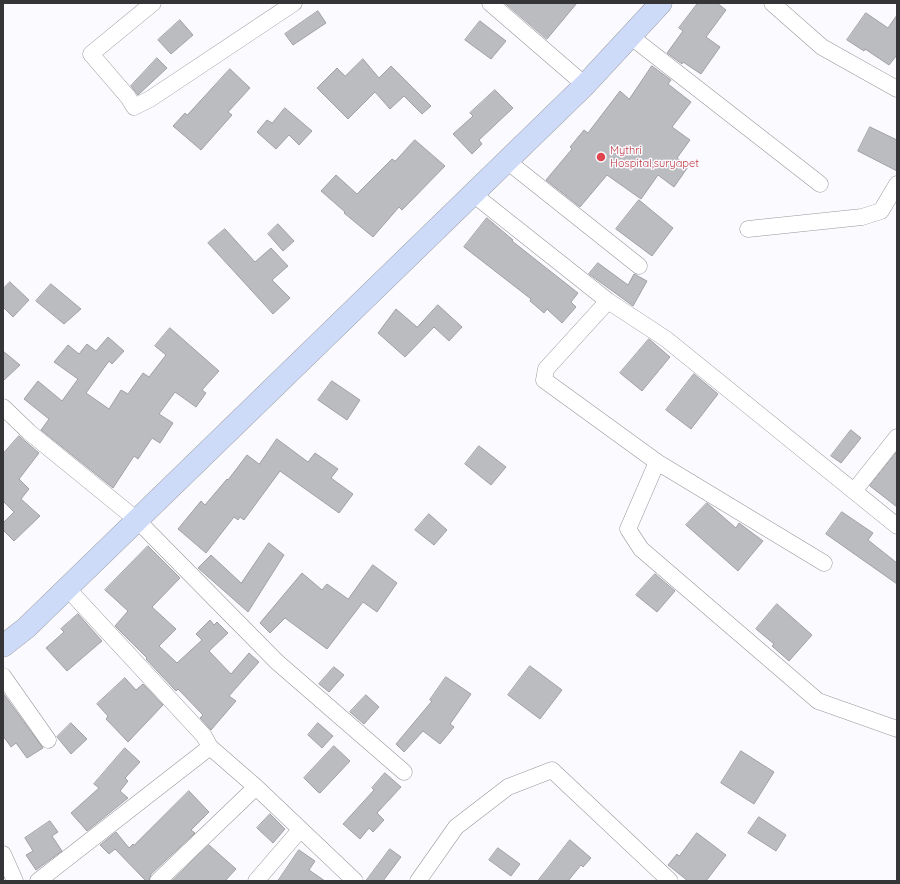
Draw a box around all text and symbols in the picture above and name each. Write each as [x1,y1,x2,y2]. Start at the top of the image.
place label: Mythri Hospital,suryapet [610,144,699,170]
marker: Mythri Hospital,suryapet [595,151,607,163]

